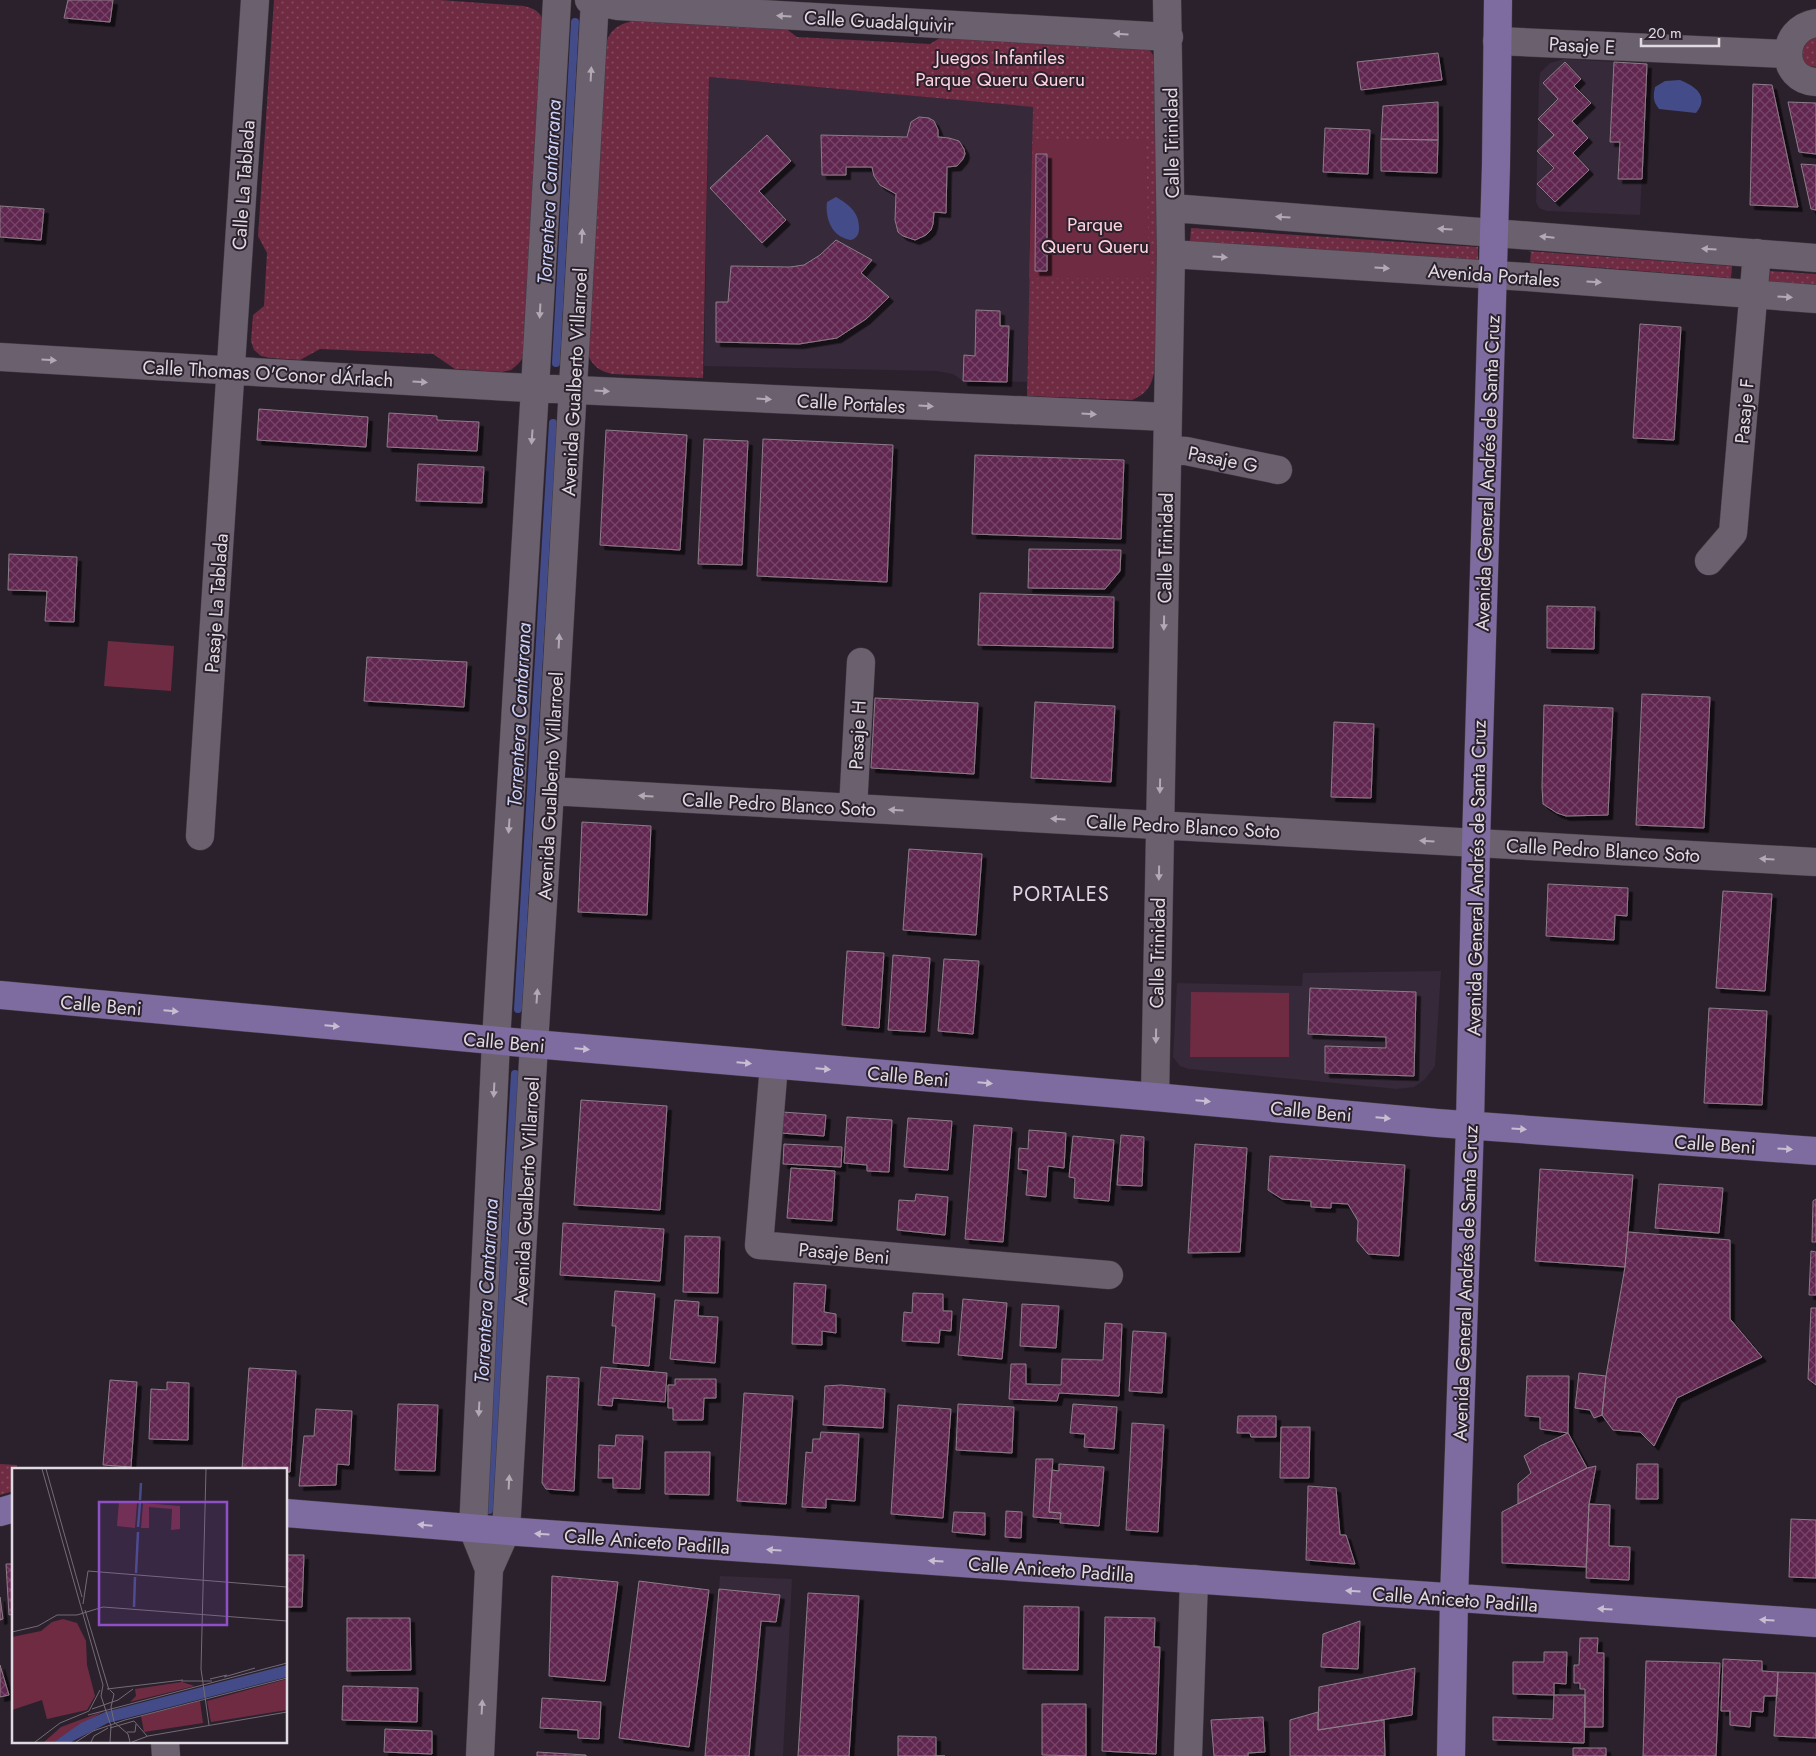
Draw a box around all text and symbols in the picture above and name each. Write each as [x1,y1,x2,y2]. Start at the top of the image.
street label: Calle Guadalquivir [803,4,955,39]
one-way arrow [775,11,791,19]
scale bar [1641,15,1718,47]
text: 20 m [1648,22,1682,44]
one-way arrow [1112,30,1128,38]
street label: Pasaje E [1548,30,1616,61]
park label: Juegos Infantiles Parque Queru Queru [915,44,1085,93]
one-way arrow [587,66,595,82]
street label: Calle Trinidad [1157,87,1186,199]
water label: Torrentera Cantarrana [530,99,569,285]
street label: Calle La Tablada [225,119,262,251]
park label: Parque Queru Queru [1041,211,1149,260]
one-way arrow [1275,212,1291,220]
one-way arrow [1437,224,1453,232]
one-way arrow [578,228,586,244]
one-way arrow [1538,233,1554,241]
one-way arrow [1701,245,1717,253]
one-way arrow [1212,253,1228,261]
street label: Avenida Portales [1427,257,1561,294]
one-way arrow [1374,264,1390,272]
street label: Avenida Gualberto Villarroel [555,267,594,497]
one-way arrow [1586,279,1602,287]
one-way arrow [1778,293,1794,301]
one-way arrow [535,303,543,319]
street label: Avenida General Andrés de Santa Cruz [1468,314,1507,632]
street label: Calle Thomas O'Conor dÁrlach [142,353,394,394]
one-way arrow [41,357,57,365]
street label: Pasaje F [1728,377,1761,445]
one-way arrow [412,378,428,386]
street label: Calle Portales [796,387,906,420]
one-way arrow [594,388,610,396]
one-way arrow [756,395,772,403]
one-way arrow [919,402,935,410]
one-way arrow [1081,410,1097,418]
one-way arrow [528,429,536,445]
street label: Pasaje G [1186,439,1260,479]
street label: Calle Trinidad [1151,492,1180,604]
street label: Pasaje La Tablada [198,532,235,674]
one-way arrow [1160,616,1168,632]
water label: Torrentera Cantarrana [500,622,539,808]
one-way arrow [555,633,563,649]
street label: Avenida Gualberto Villarroel [531,671,570,901]
street label: Pasaje H [842,700,873,770]
street label: Avenida General Andrés de Santa Cruz [1460,719,1493,1036]
one-way arrow [1156,778,1164,794]
street label: Calle Pedro Blanco Soto [681,786,877,823]
one-way arrow [638,792,654,800]
one-way arrow [888,805,904,813]
street label: Calle Pedro Blanco Soto [1085,808,1281,845]
one-way arrow [1050,814,1066,822]
one-way arrow [504,818,512,834]
street label: Calle Pedro Blanco Soto [1505,832,1701,869]
one-way arrow [1419,836,1435,844]
one-way arrow [1759,854,1775,862]
one-way arrow [1154,865,1162,881]
district label: PORTALES [1012,880,1110,909]
street label: Calle Trinidad [1143,897,1172,1009]
street label: Calle Beni [59,988,143,1023]
one-way arrow [534,988,542,1004]
one-way arrow [163,1007,179,1015]
one-way arrow [325,1022,341,1030]
street label: Calle Beni [462,1025,546,1060]
one-way arrow [1152,1028,1160,1044]
one-way arrow [575,1045,591,1053]
one-way arrow [737,1059,753,1067]
street label: Calle Beni [866,1059,950,1094]
one-way arrow [815,1066,831,1074]
street label: Avenida Gualberto Villarroel [507,1076,546,1306]
one-way arrow [977,1079,993,1087]
one-way arrow [489,1082,497,1098]
street label: Calle Beni [1269,1094,1353,1129]
one-way arrow [1196,1097,1212,1105]
one-way arrow [1375,1114,1391,1122]
street label: Avenida General Andrés de Santa Cruz [1446,1124,1485,1442]
one-way arrow [1511,1126,1527,1134]
street label: Calle Beni [1673,1128,1757,1161]
one-way arrow [1778,1145,1794,1153]
water label: Torrentera Cantarrana [467,1198,506,1384]
street label: Pasaje Beni [797,1236,891,1271]
one-way arrow [474,1402,482,1418]
inset map [12,1468,288,1744]
one-way arrow [505,1474,513,1490]
one-way arrow [416,1521,432,1529]
street label: Calle Aniceto Padilla [563,1522,731,1561]
one-way arrow [534,1529,550,1537]
one-way arrow [766,1546,782,1554]
street label: Calle Aniceto Padilla [967,1550,1135,1589]
one-way arrow [928,1557,944,1565]
street label: Calle Aniceto Padilla [1371,1580,1539,1619]
one-way arrow [1345,1587,1361,1595]
one-way arrow [1597,1604,1613,1612]
one-way arrow [1759,1615,1775,1623]
one-way arrow [478,1699,486,1715]

